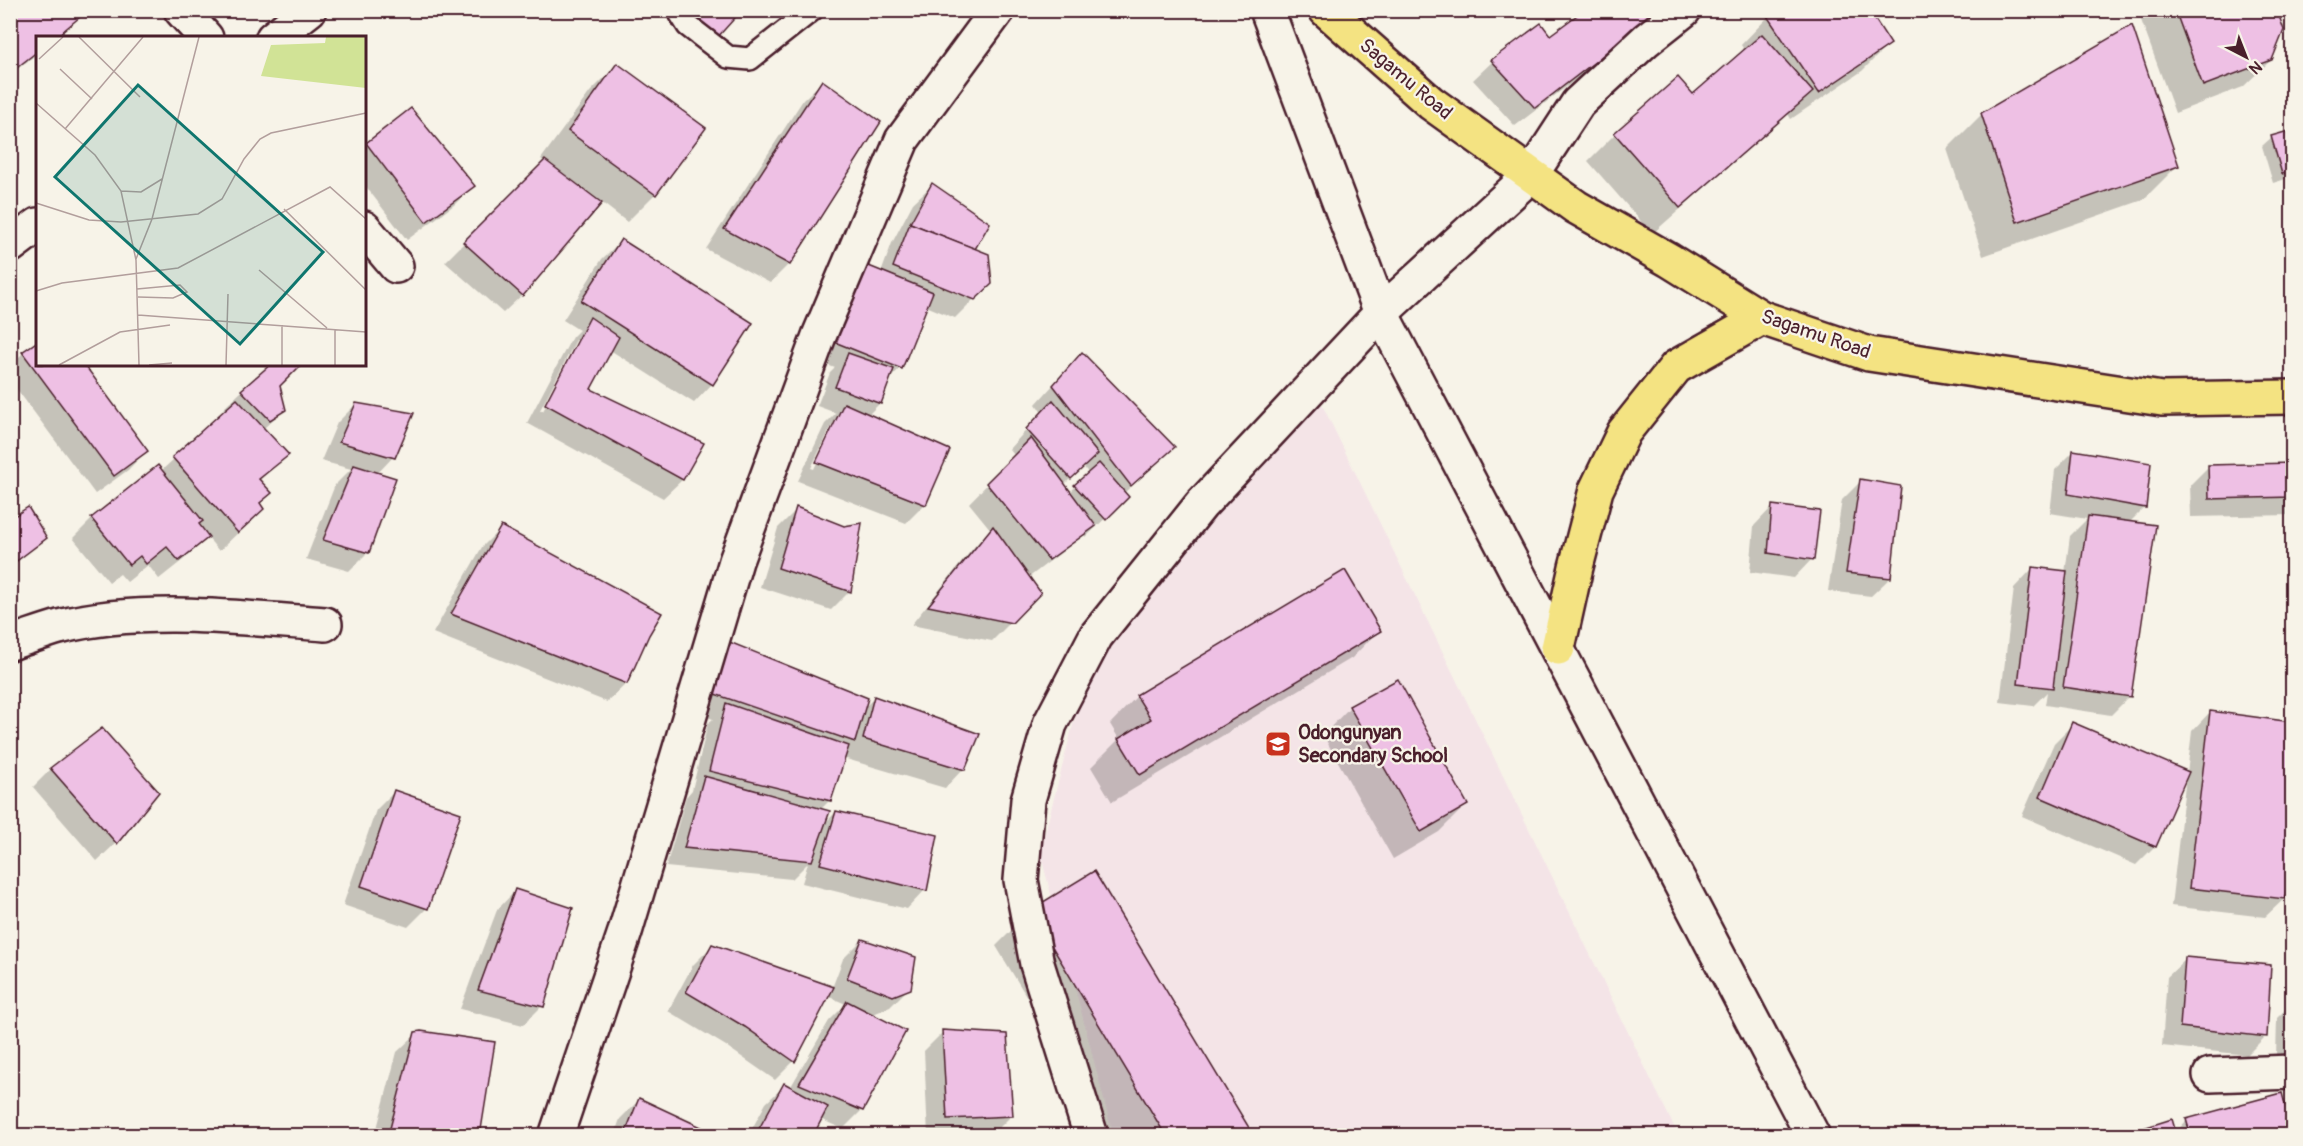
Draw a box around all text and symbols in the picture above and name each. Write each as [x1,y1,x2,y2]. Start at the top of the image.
north arrow [2216,27,2276,87]
street label: Sagamu Road [1354,33,1458,125]
inset map [36,36,366,366]
text: N [2245,56,2266,79]
street label: Sagamu Road [1758,304,1874,364]
place label: Odongunyan Secondary School [1298,720,1448,768]
school or university icon: Odongunyan Secondary School [1263,729,1293,759]

